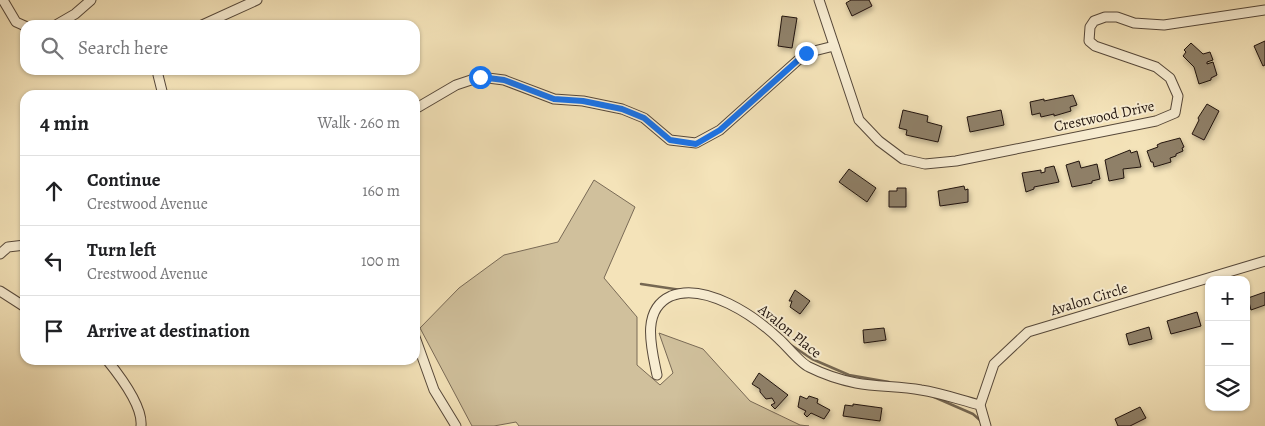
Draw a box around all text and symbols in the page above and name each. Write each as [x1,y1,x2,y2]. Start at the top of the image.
search box [20,20,420,75]
icon: search [38,34,66,62]
text: Search here [78,35,168,61]
route end [795,42,818,65]
route start [469,66,492,89]
street label: Crestwood Drive [1052,96,1156,136]
text: 4 min [40,109,89,137]
text: Walk · 260 m [318,112,400,134]
text: Continue [87,167,161,193]
icon: ahead [40,177,68,205]
text: 160 m [362,180,400,202]
text: Crestwood Avenue [87,193,208,215]
text: Turn left [87,237,156,263]
icon: left [40,247,68,275]
text: 100 m [361,250,400,272]
text: Crestwood Avenue [87,263,208,285]
map controls [1205,276,1250,411]
button: + [1205,276,1250,321]
street label: Avalon Circle [1047,278,1130,321]
street label: Avalon Place [753,299,826,363]
icon: arrive [40,317,68,345]
text: Arrive at destination [87,318,250,344]
button: − [1205,321,1250,366]
button: layers [1205,366,1250,411]

